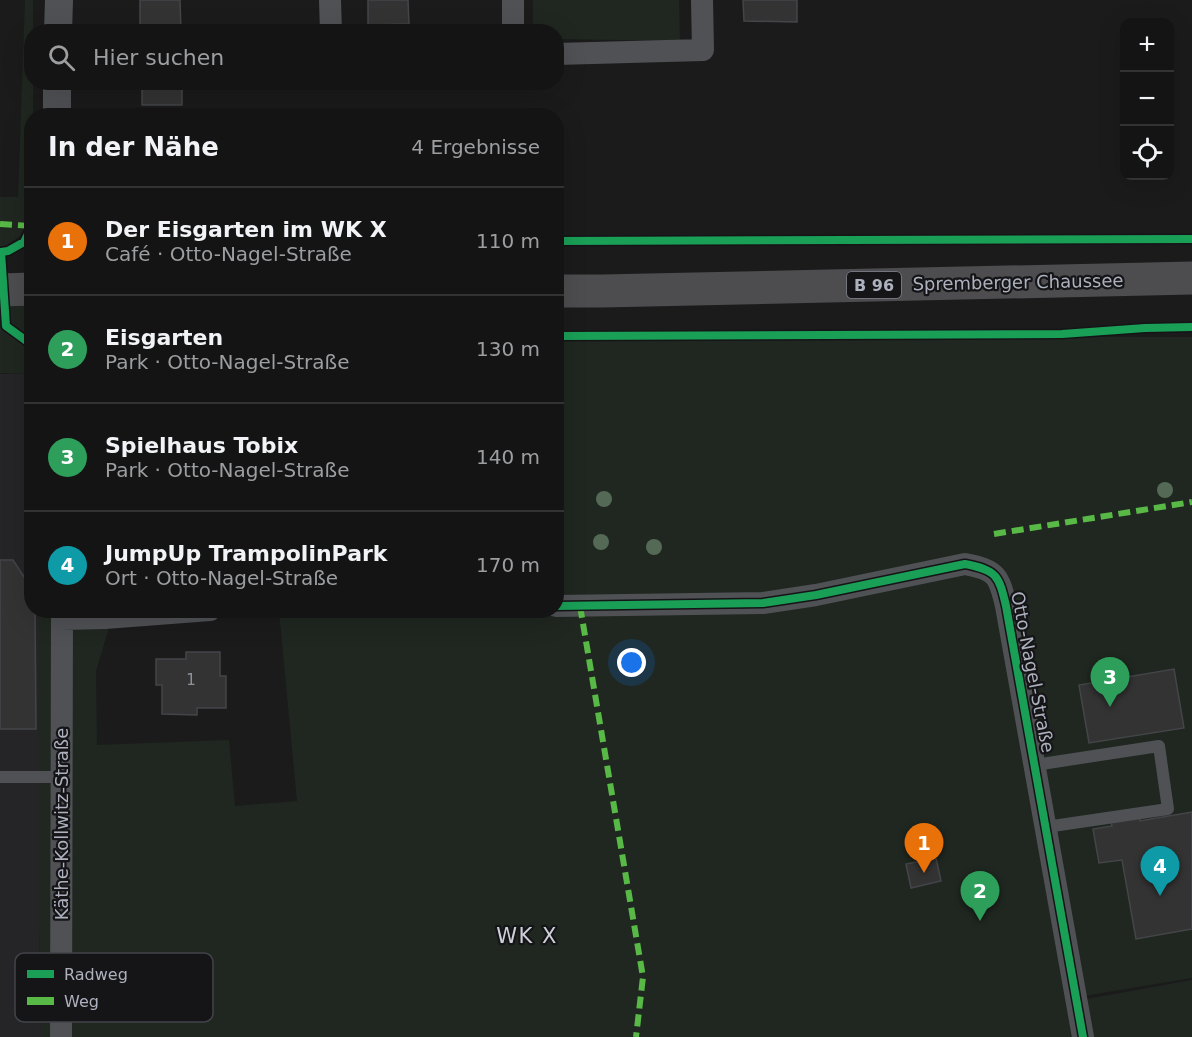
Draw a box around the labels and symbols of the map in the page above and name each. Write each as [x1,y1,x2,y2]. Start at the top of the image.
street label: Spremberger Chaussee [912,270,1124,294]
road number: B 96 [847,272,901,298]
street label: Otto-Nagel-Straße [1007,590,1059,754]
your location [617,648,646,677]
pin: 3 [1090,658,1130,707]
house number: 1 [186,671,196,689]
street label: Käthe-Kollwitz-Straße [51,728,72,920]
pin: 1 [904,824,944,873]
pin: 4 [1140,846,1180,896]
pin: 2 [960,872,1000,921]
district label: WK X [496,924,558,948]
legend [15,953,213,1022]
text: Radweg [64,965,128,984]
text: Weg [64,992,99,1011]

